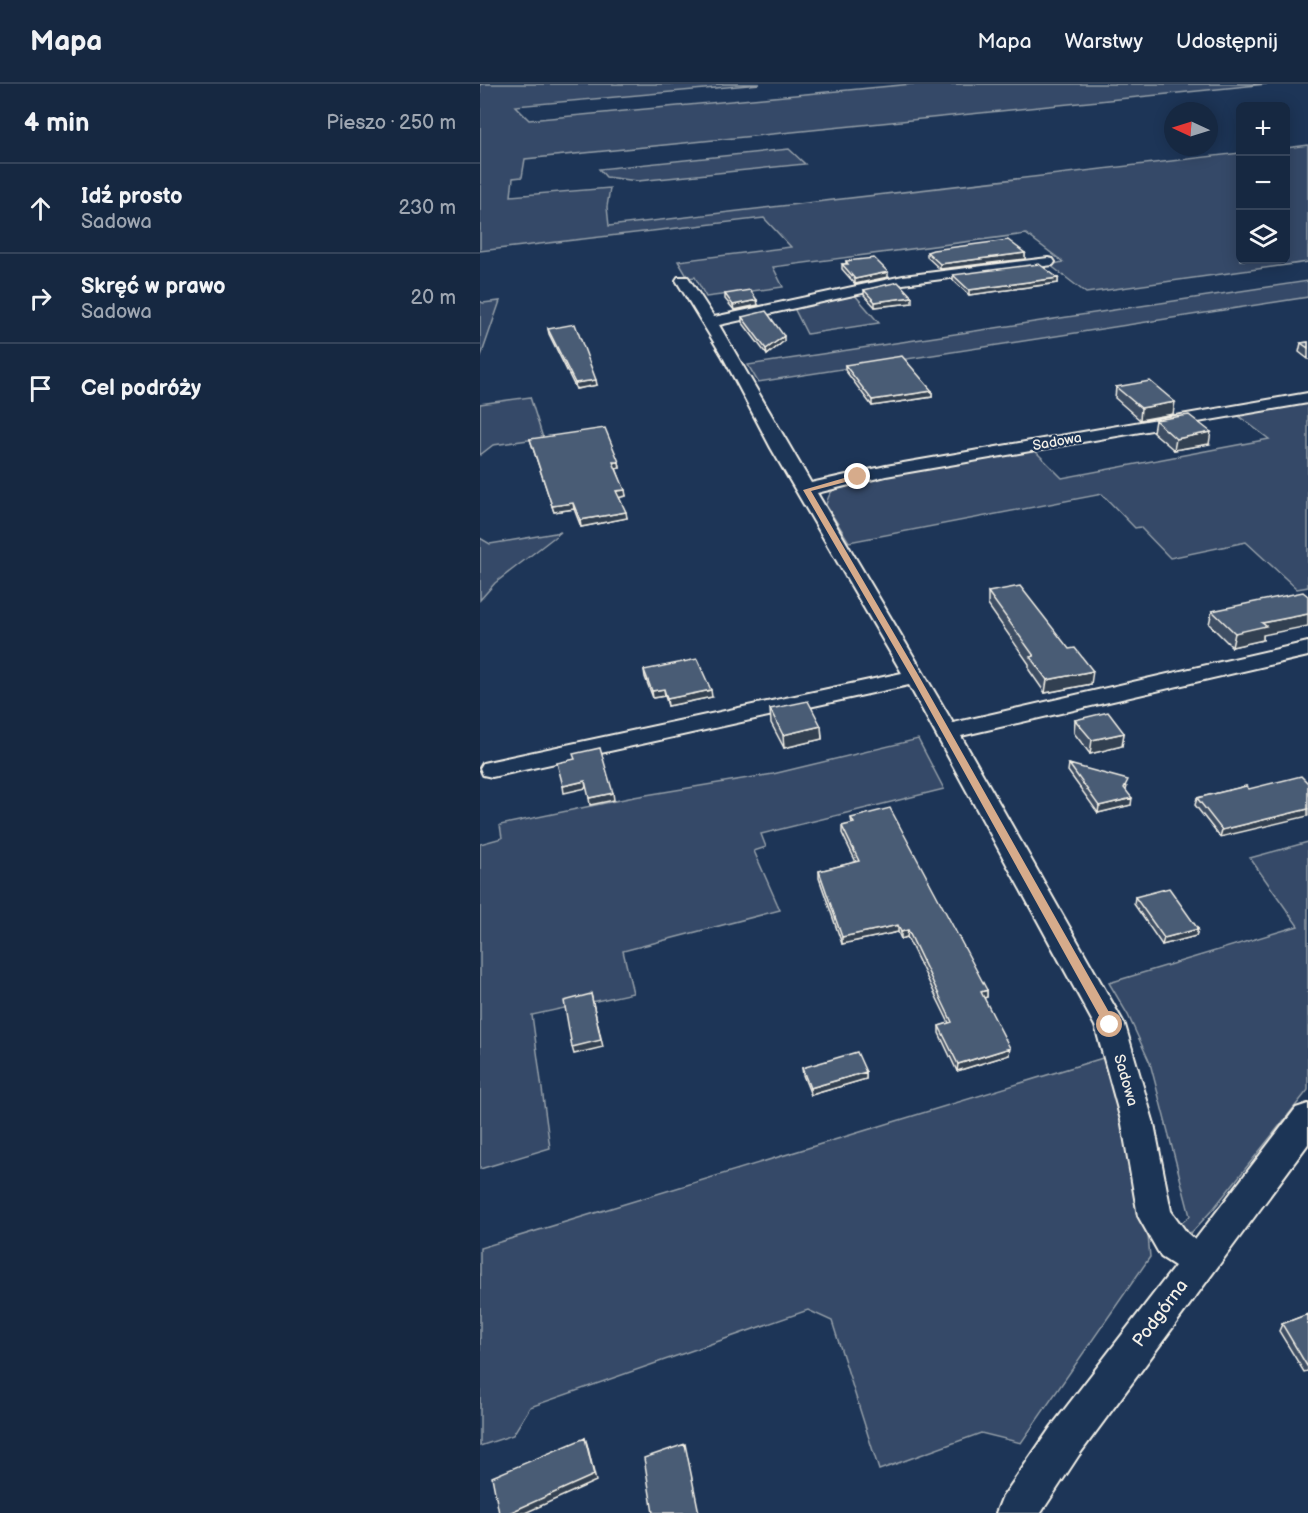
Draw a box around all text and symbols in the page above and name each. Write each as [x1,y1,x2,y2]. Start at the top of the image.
text: Mapa [30,25,102,58]
text: Mapa [978,29,1032,54]
text: Warstwy [1065,29,1143,54]
text: Udostępnij [1176,29,1278,54]
north arrow [1164,102,1218,156]
map controls [1236,102,1290,264]
button: + [1236,102,1290,156]
text: 4 min [24,108,89,139]
text: Pieszo · 250 m [326,111,456,135]
button: − [1236,156,1290,210]
text: Idź prosto [81,183,183,210]
icon: ahead [24,192,57,225]
text: 230 m [399,196,456,220]
text: Sadowa [81,210,152,234]
button: layers [1236,210,1290,264]
text: Skręć w prawo [81,273,226,300]
icon: right [24,282,57,315]
text: 20 m [411,286,456,310]
text: Sadowa [81,300,152,324]
icon: arrive [24,372,57,405]
text: Cel podróży [81,375,201,402]
street label: Sadowa [1031,429,1083,454]
route end [844,463,870,489]
route start [1096,1011,1122,1037]
street label: Sadowa [1109,1052,1142,1108]
street label: Podgórna [1128,1276,1192,1351]

